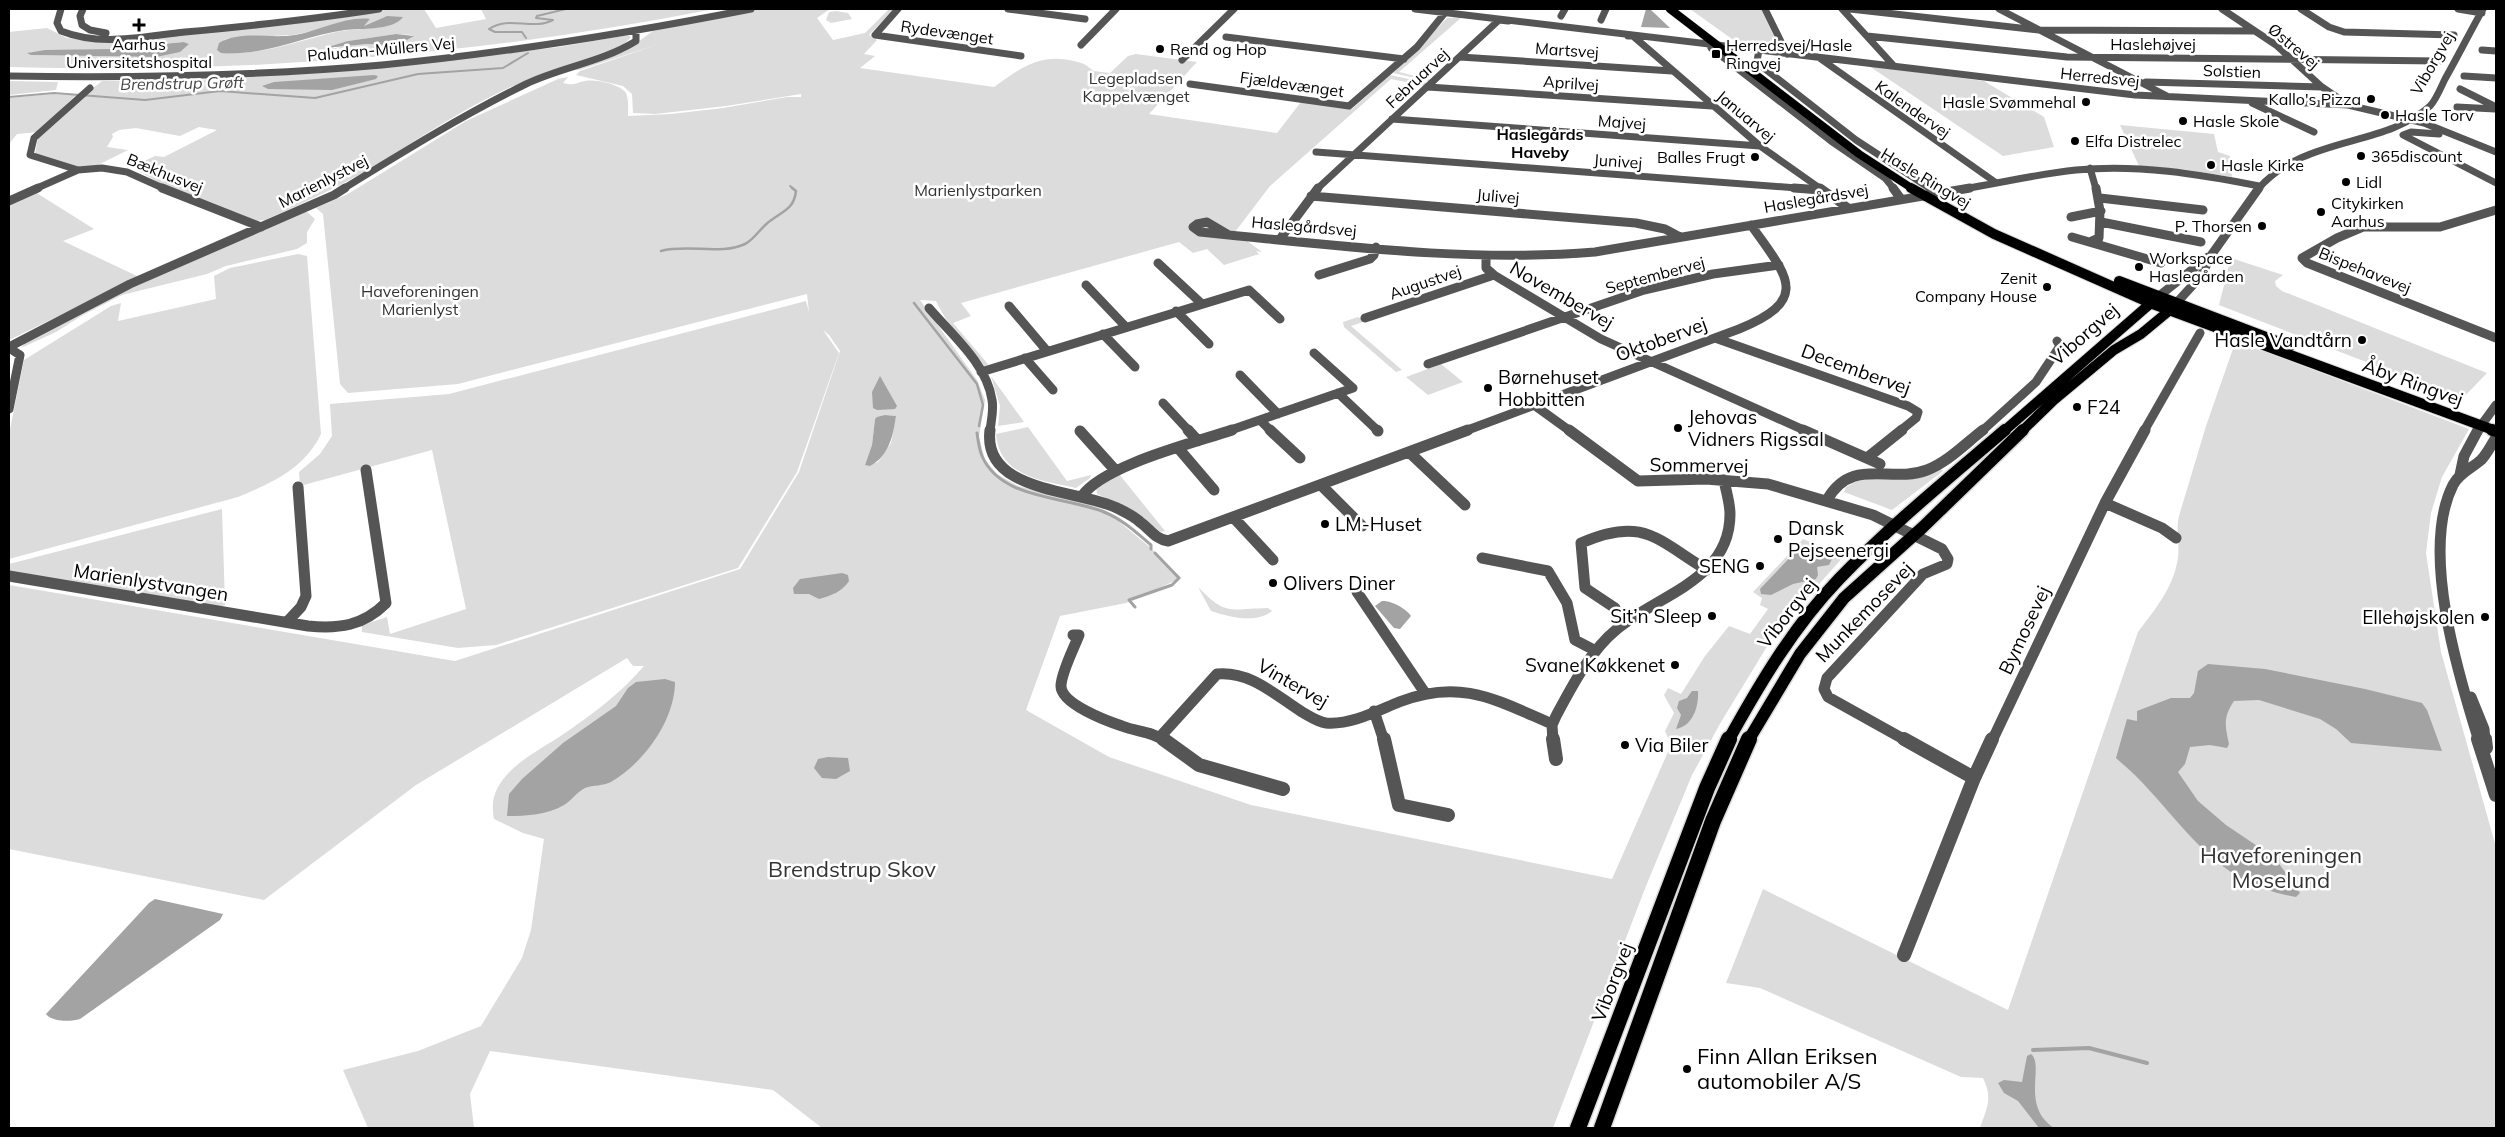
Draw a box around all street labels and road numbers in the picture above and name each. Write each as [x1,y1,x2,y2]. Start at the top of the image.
street label: Rydevænget [899,16,995,48]
street label: Østrevej [2264,19,2324,73]
street label: Viborgvej [2406,28,2458,98]
street label: Paludan-Müllers Vej [306,33,456,65]
street label: Haslehøjvej [2110,34,2196,54]
street label: Martsvej [1534,38,1600,62]
street label: Februarvej [1381,44,1453,112]
street label: Solstien [2203,60,2261,82]
street label: Herredsvej [2059,63,2141,91]
street label: Fjældevænget [1239,67,1346,101]
street label: Aprilvej [1543,71,1599,95]
street label: Kalendervej [1872,76,1954,142]
street label: Januarvej [1713,86,1779,146]
street label: Majvej [1597,110,1647,134]
street label: Hasle Ringvej [1877,143,1975,213]
street label: Bækhusvej [124,149,206,197]
street label: Junivej [1593,149,1643,173]
street label: Marienlystvej [275,150,371,212]
street label: Haslegårdsvej [1762,179,1870,217]
street label: Julivej [1476,184,1520,208]
street label: Haslegårdsvej [1251,211,1357,241]
street label: Bispehavevej [2316,242,2414,298]
street label: Septembervej [1603,252,1707,298]
street label: Novembervej [1506,256,1618,334]
street label: Augustvej [1387,260,1463,304]
street label: Viborgvej [2045,298,2123,370]
street label: Oktobervej [1612,311,1710,367]
street label: Decembervej [1798,338,1914,400]
street label: Åby Ringvej [2359,353,2467,411]
street label: Sommervej [1649,452,1749,478]
street label: Munkemosevej [1810,557,1918,667]
street label: Marienlystvangen [72,558,230,606]
street label: Viborgvej [1752,573,1822,653]
street label: Bymosevej [1993,582,2055,678]
street label: Vintervej [1253,653,1333,713]
street label: Viborgvej [1586,939,1638,1025]

